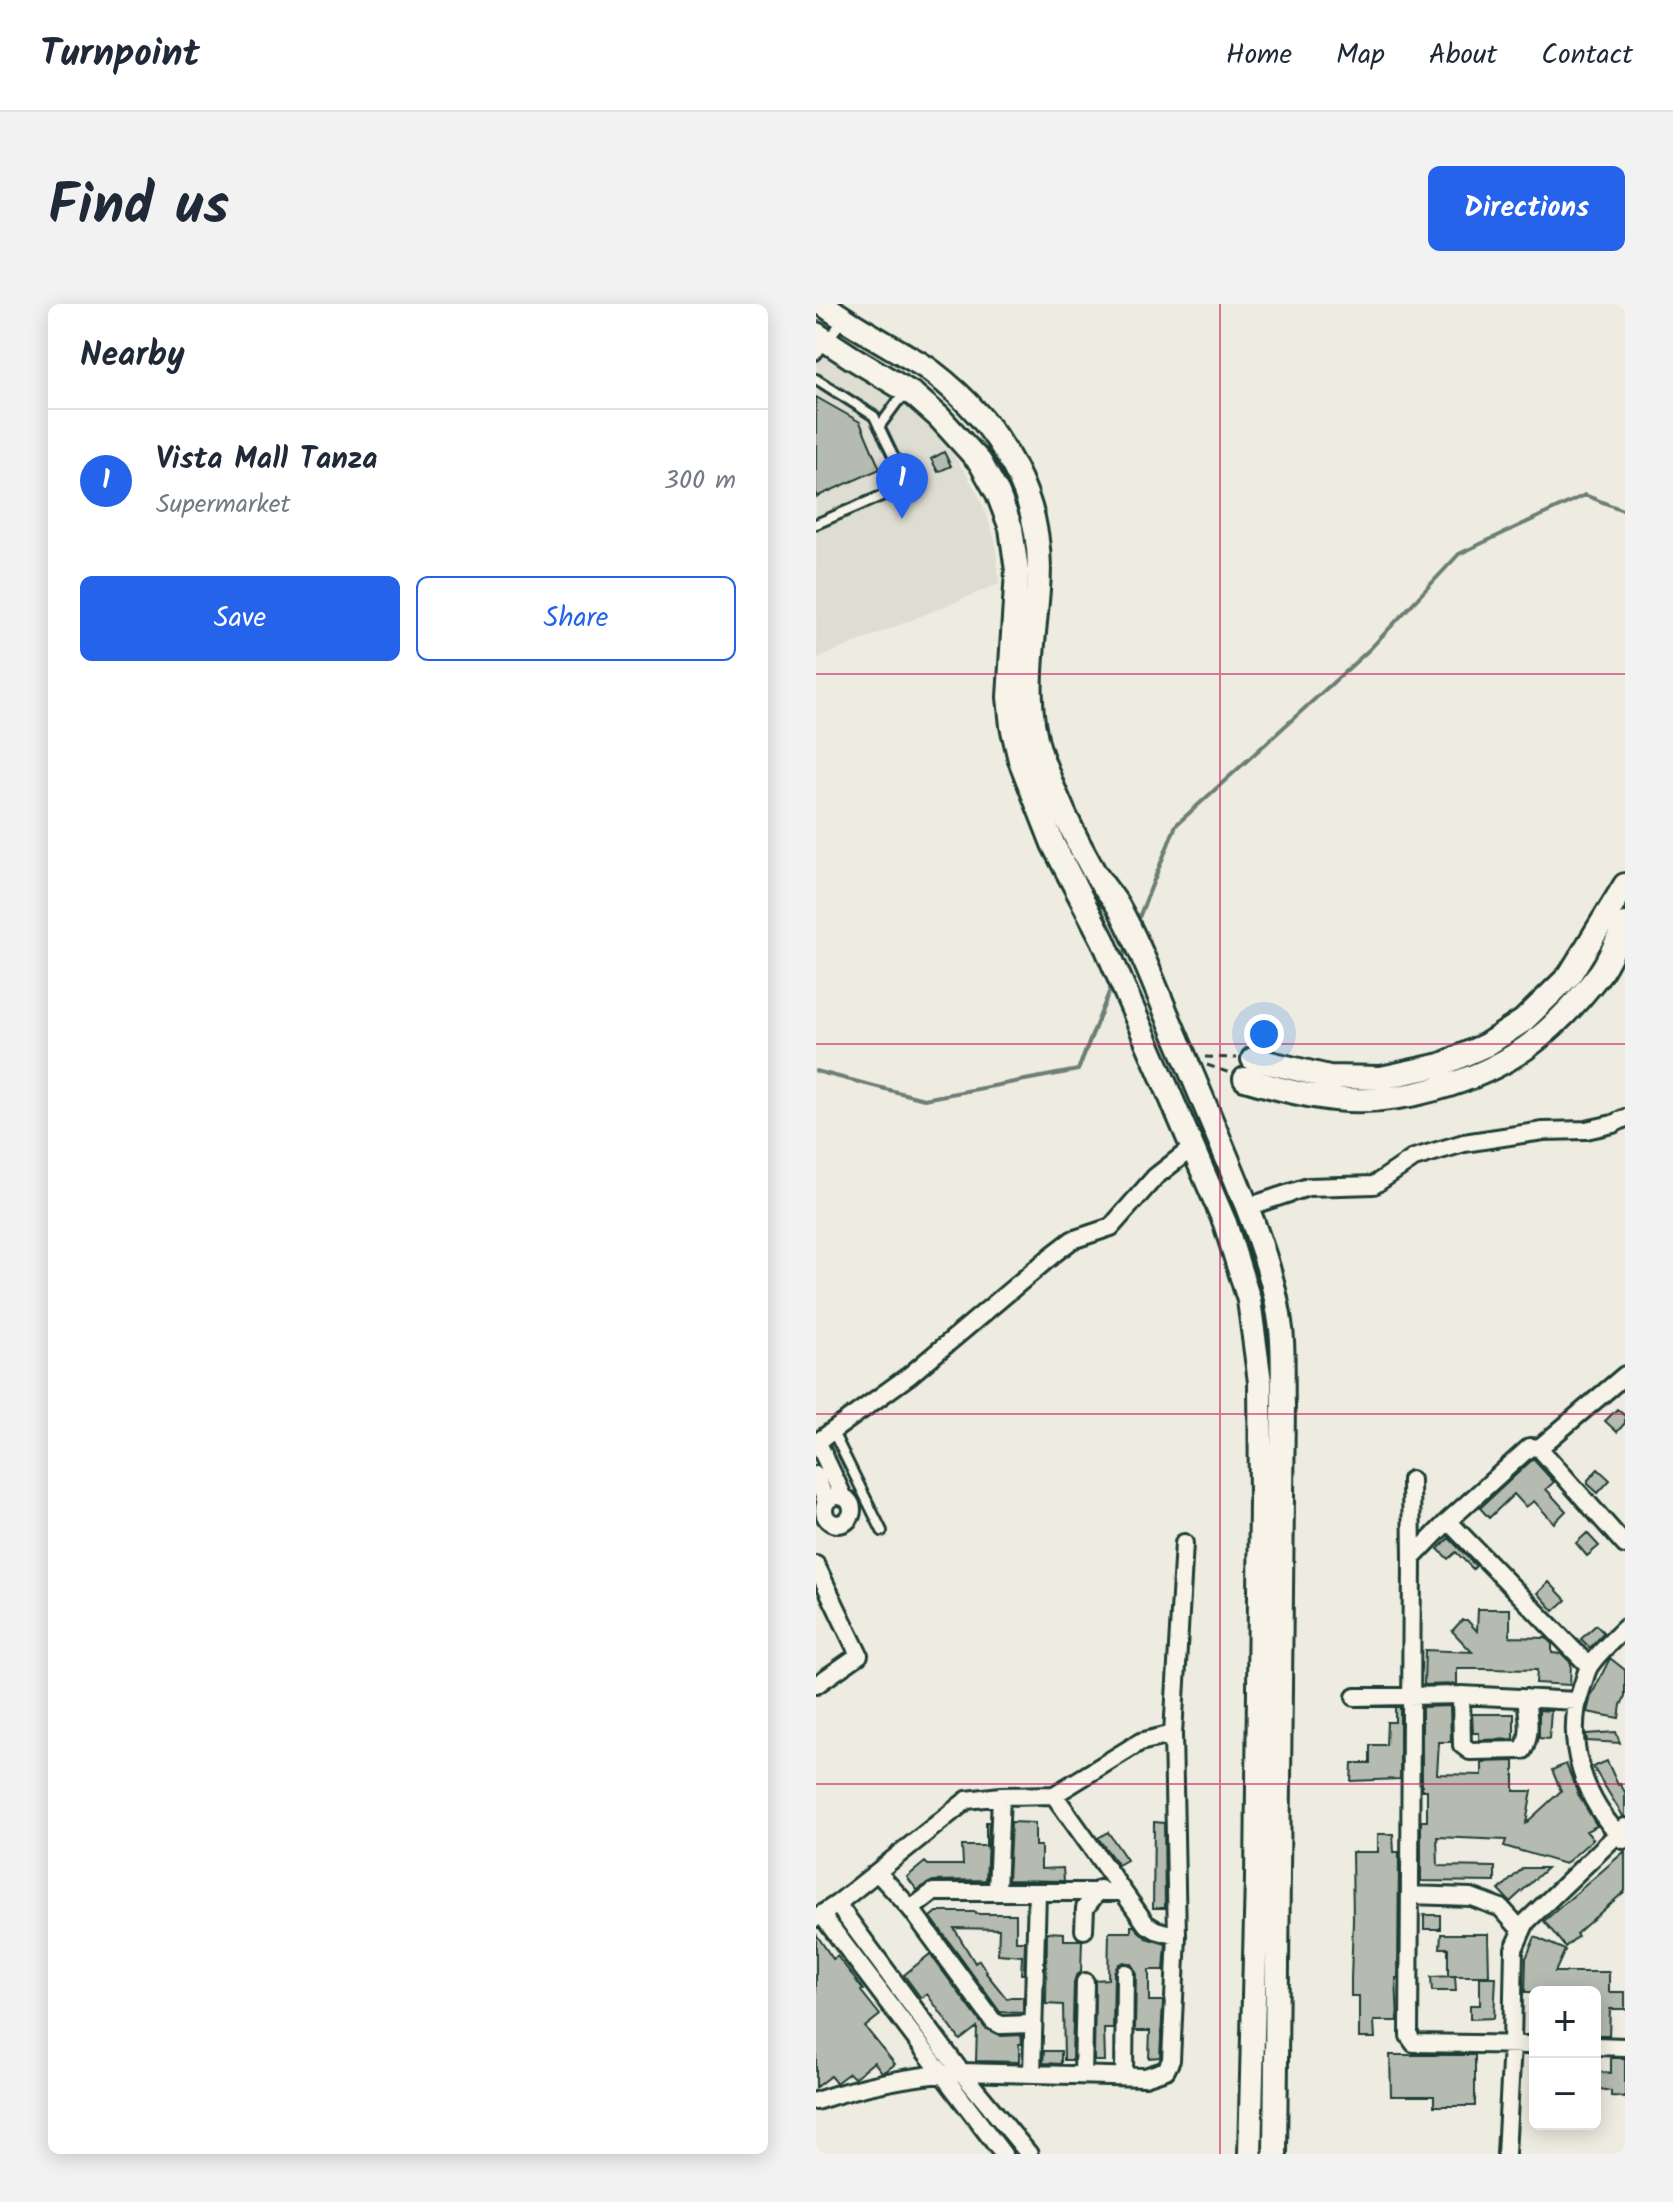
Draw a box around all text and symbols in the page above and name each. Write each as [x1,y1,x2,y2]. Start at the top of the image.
text: Turnpoint [40,25,200,85]
text: Home [1226,33,1292,78]
text: Map [1336,33,1385,78]
text: About [1429,33,1497,78]
text: Contact [1541,33,1633,78]
text: Find us [48,163,229,253]
button: Directions [1428,166,1625,251]
text: Nearby [80,329,185,383]
text: Vista Mall Tanza [156,436,378,484]
pin: 1 [876,453,928,519]
text: 1 [102,460,110,502]
text: 300 m [664,460,736,502]
text: Supermarket [156,484,291,526]
button: Save [80,576,400,661]
button: Share [416,576,736,661]
your location [1244,1014,1284,1054]
map controls [1529,1986,1601,2130]
button: + [1529,1986,1601,2058]
button: − [1529,2058,1601,2130]

